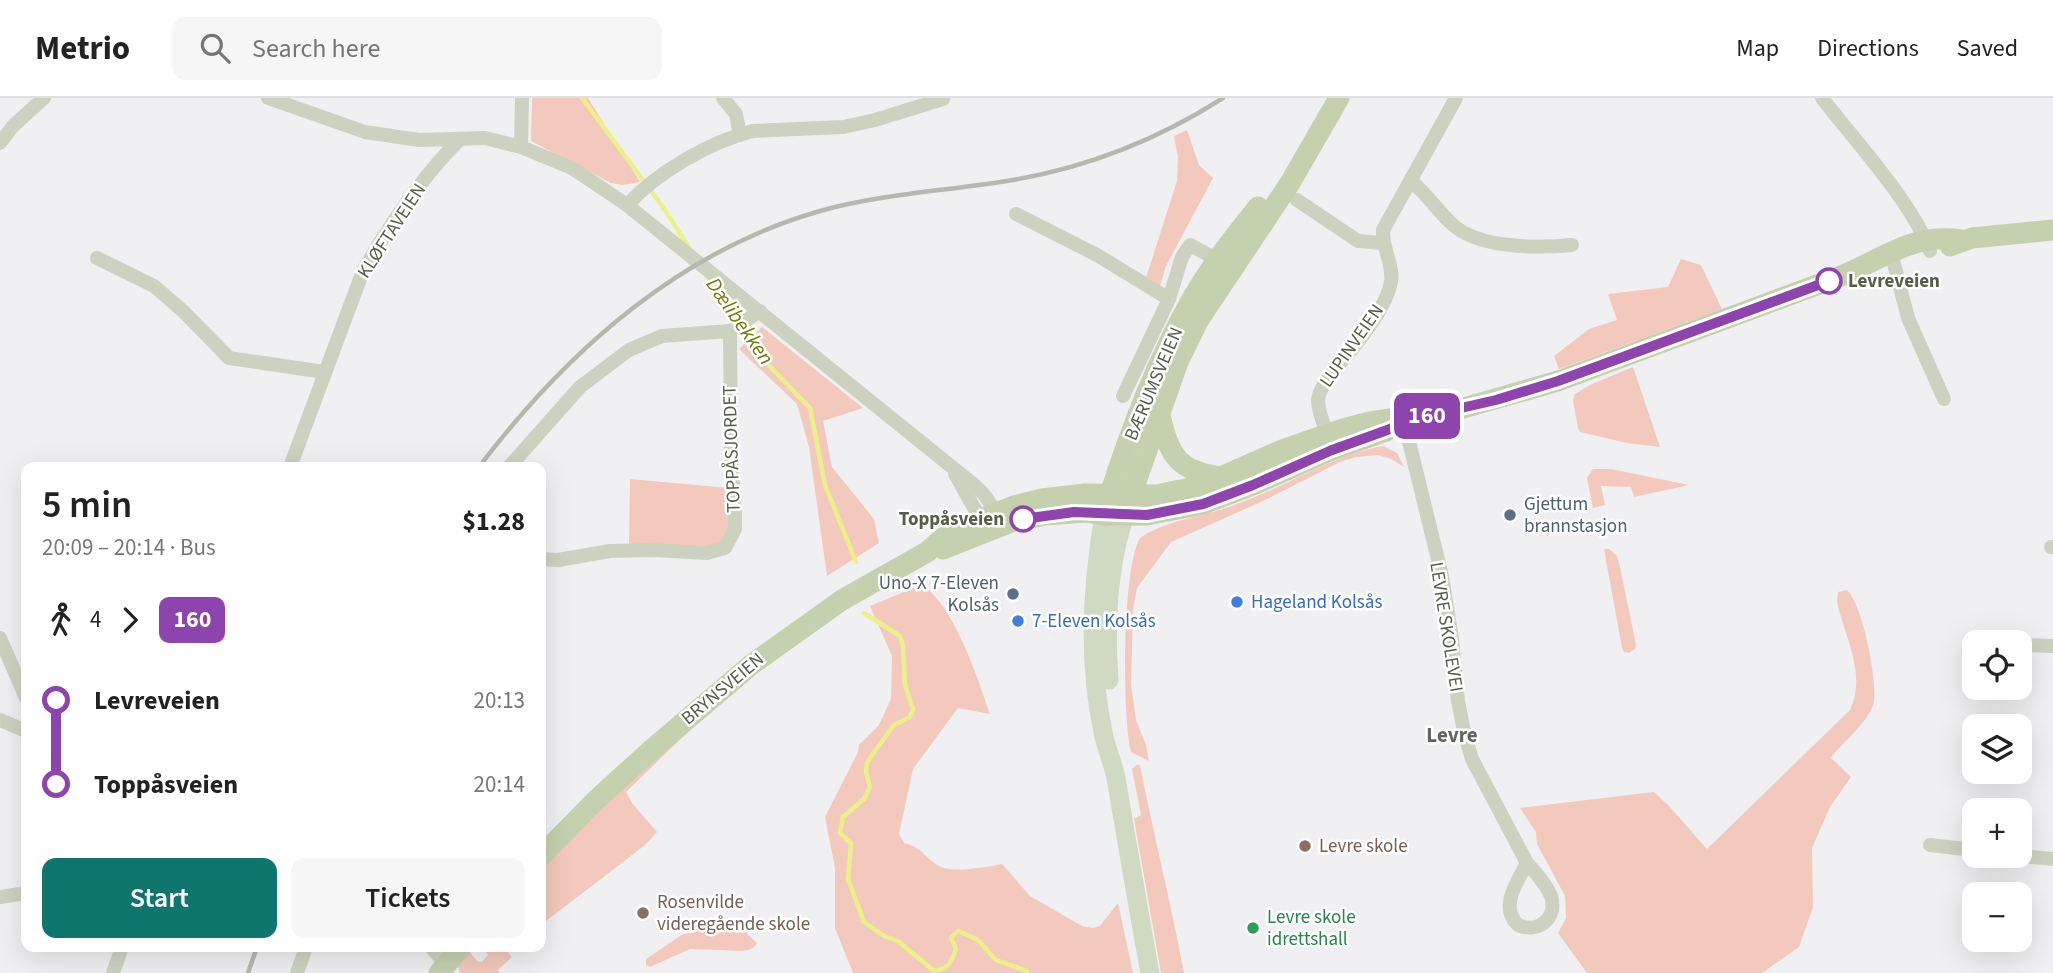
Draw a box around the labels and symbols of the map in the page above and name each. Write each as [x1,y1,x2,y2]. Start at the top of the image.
street label: KLØFTAVEIEN [351,178,433,284]
marker: Levreveien [1816,268,1842,294]
place label: Levreveien [1848,268,1940,295]
water label: Dælibekken [699,271,781,371]
street label: LUPINVEIEN [1313,299,1391,393]
street label: BÆRUMSVEIEN [1118,323,1190,445]
street label: TOPPÅSJORDET [716,385,748,513]
line badge: 160 [1387,393,1467,439]
place label: Gjettum brannstasjon [1524,491,1628,540]
place label: Toppåsveien [899,506,1004,533]
marker: Toppåsveien [1010,506,1036,532]
marker: Gjettum brannstasjon [1502,507,1518,523]
street label: LEVRE SKOLEVEI [1422,560,1470,694]
place label: Uno-X 7-Eleven Kolsås [879,570,999,619]
marker: Uno-X 7-Eleven Kolsås [1005,586,1021,602]
place label: Hageland Kolsås [1251,589,1382,616]
marker: Hageland Kolsås [1229,594,1245,610]
place label: 7-Eleven Kolsås [1032,608,1156,635]
marker: 7-Eleven Kolsås [1010,613,1026,629]
street label: BRYNSVEIEN [676,646,770,732]
district label: Levre [1426,720,1478,750]
place label: Levre skole [1319,833,1408,860]
marker: Levre skole [1297,838,1313,854]
place label: Rosenvilde videregående skole [657,889,810,938]
place label: Levre skole idrettshall [1267,904,1356,953]
marker: Rosenvilde videregående skole [635,905,651,921]
marker: Levre skole idrettshall [1245,920,1261,936]

